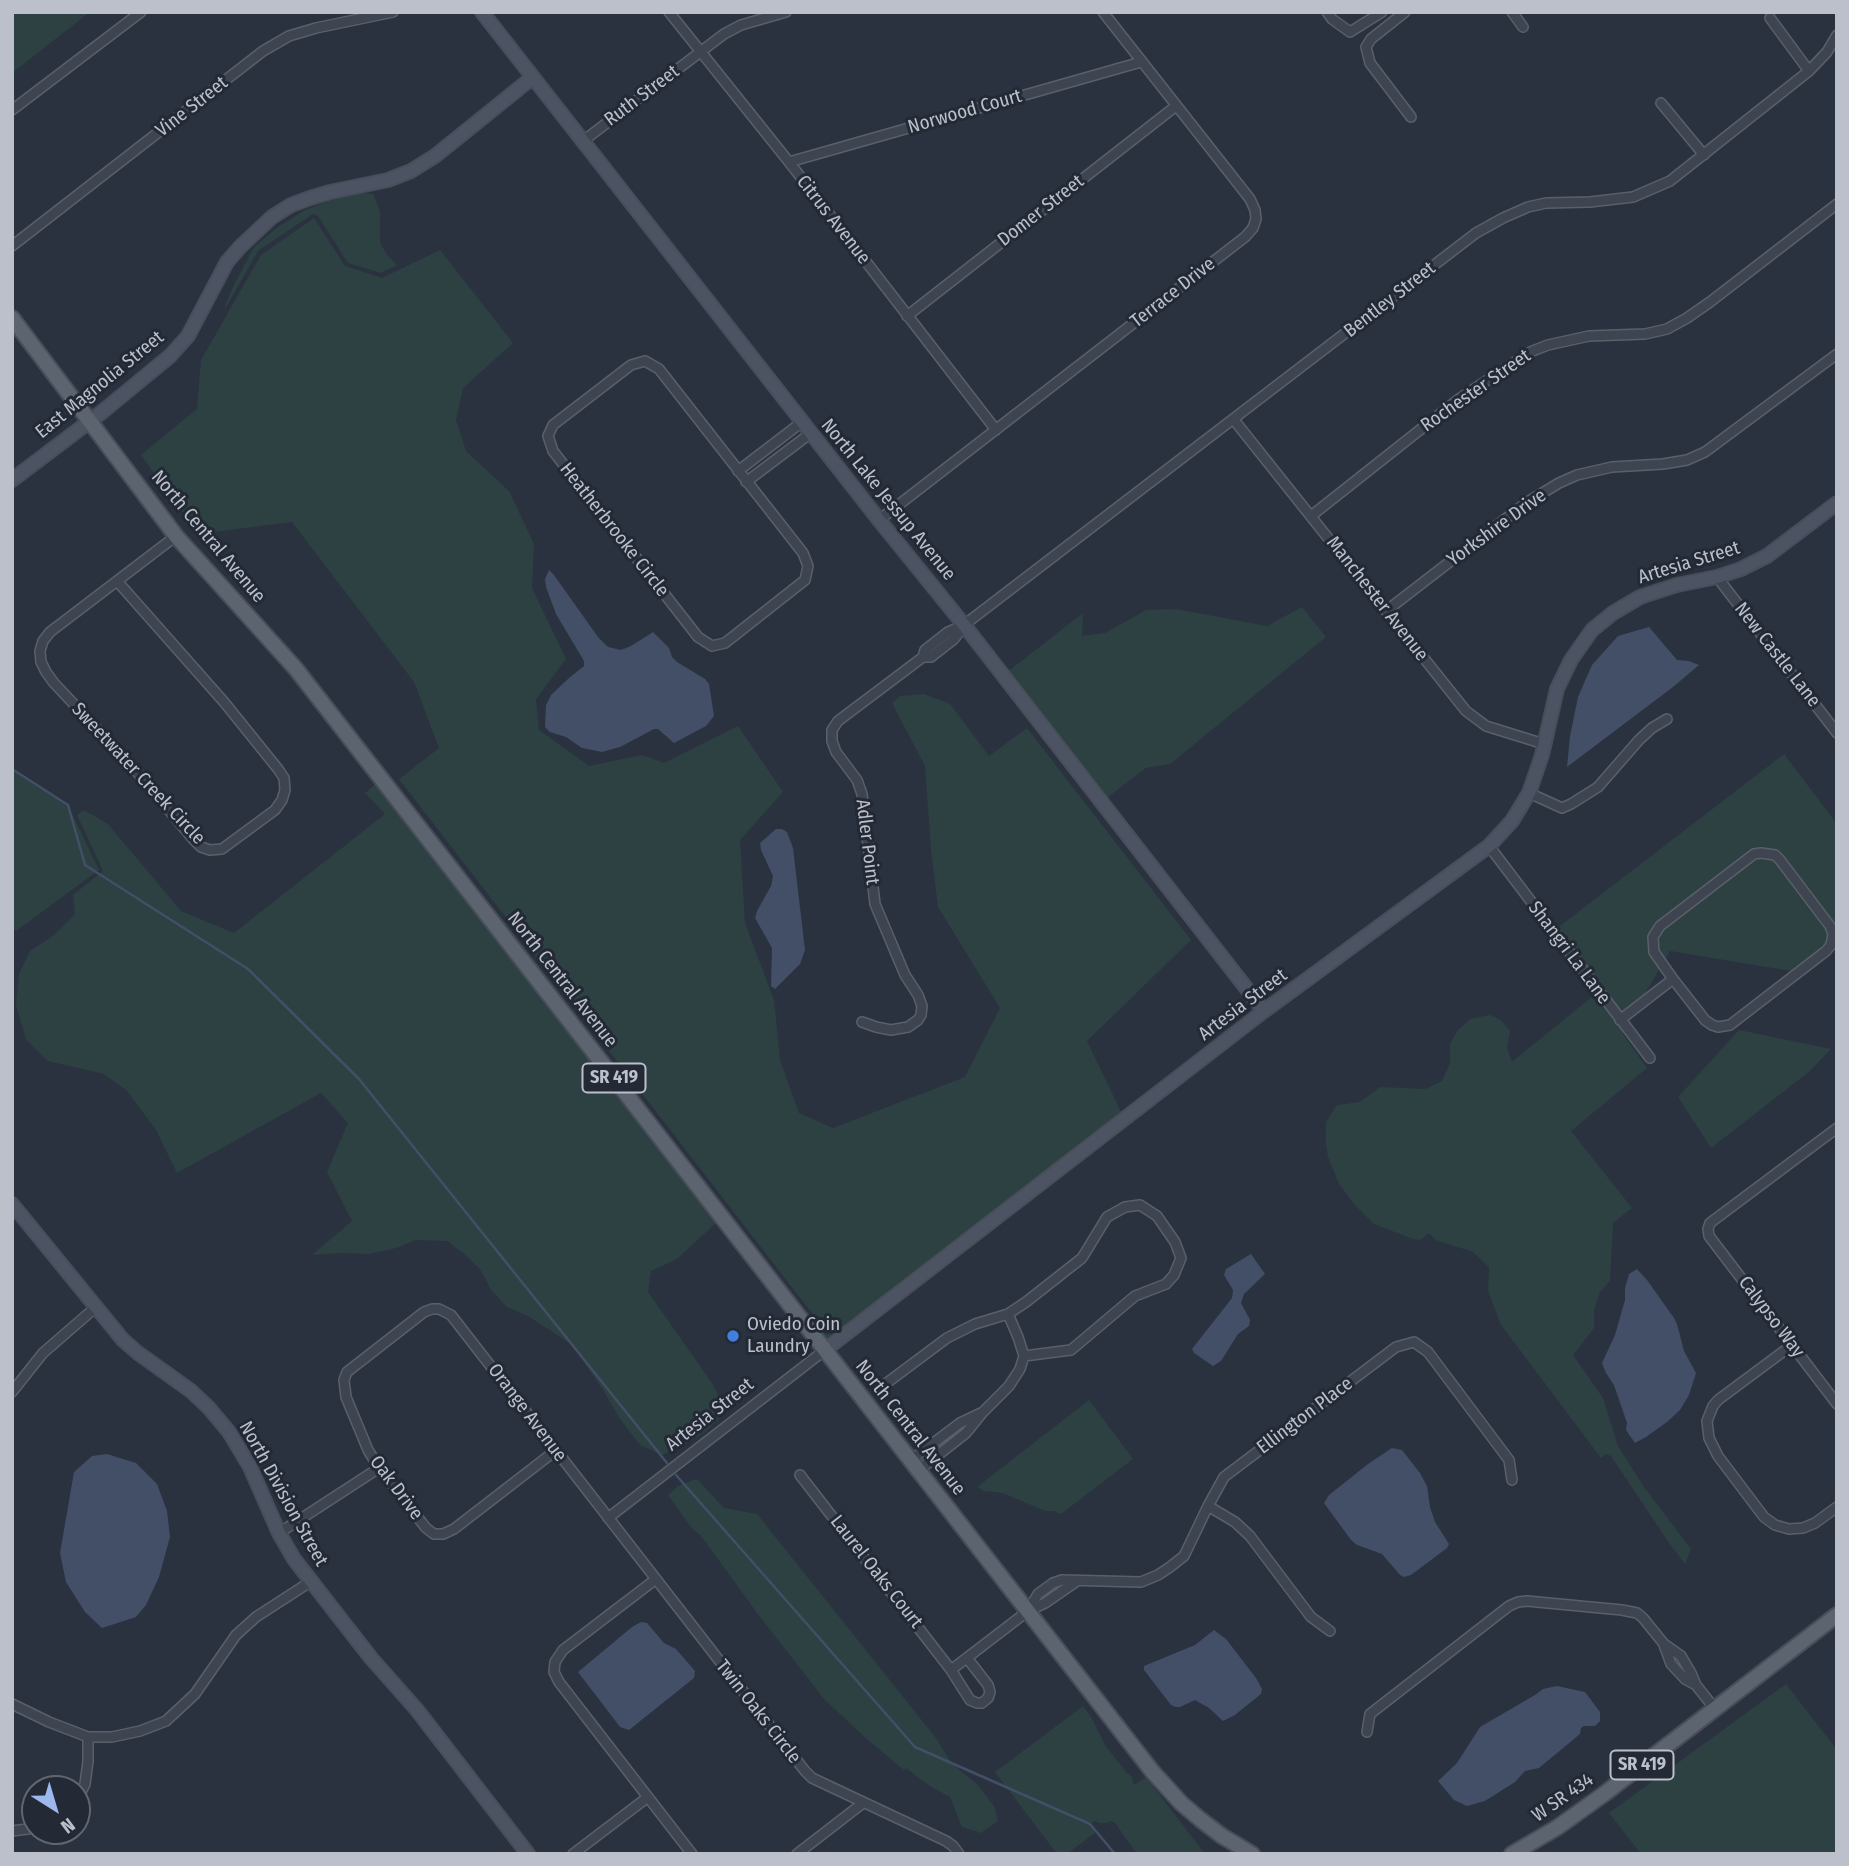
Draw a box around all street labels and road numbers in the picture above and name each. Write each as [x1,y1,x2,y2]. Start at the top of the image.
street label: Ruth Street [600,61,684,131]
street label: Vine Street [151,72,233,142]
street label: Norwood Court [905,85,1025,139]
street label: Domer Street [993,170,1089,252]
street label: Citrus Avenue [791,171,875,269]
street label: Terrace Drive [1126,253,1220,333]
street label: Bentley Street [1340,257,1440,343]
street label: East Magnolia Street [31,326,169,444]
street label: Rochester Street [1417,345,1535,437]
street label: North Lake Jessup Avenue [816,415,960,585]
street label: Heatherbrooke Circle [555,458,673,602]
street label: North Central Avenue [146,466,270,608]
street label: Yorkshire Drive [1443,484,1551,572]
street label: Manchester Avenue [1321,532,1433,666]
street label: Artesia Street [1635,537,1743,589]
street label: New Castle Lane [1729,598,1825,712]
street label: Sweetwater Creek Circle [66,698,210,850]
street label: Adler Point [850,798,884,886]
street label: Shangri La Lane [1523,897,1615,1009]
street label: North Central Avenue [502,908,622,1052]
street label: Artesia Street [1194,964,1292,1046]
road number: SR 419 [582,1064,646,1092]
street label: Calypso Way [1733,1272,1809,1362]
street label: North Central Avenue [850,1356,970,1500]
street label: Orange Avenue [483,1359,571,1467]
street label: Ellington Place [1253,1373,1357,1459]
street label: Artesia Street [661,1374,759,1456]
street label: North Division Street [234,1418,332,1570]
street label: Oak Drive [364,1451,428,1525]
street label: Laurel Oaks Court [825,1511,927,1633]
street label: Twin Oaks Circle [710,1656,806,1768]
road number: SR 419 [1610,1750,1674,1780]
street label: W SR 434 [1528,1769,1598,1827]

